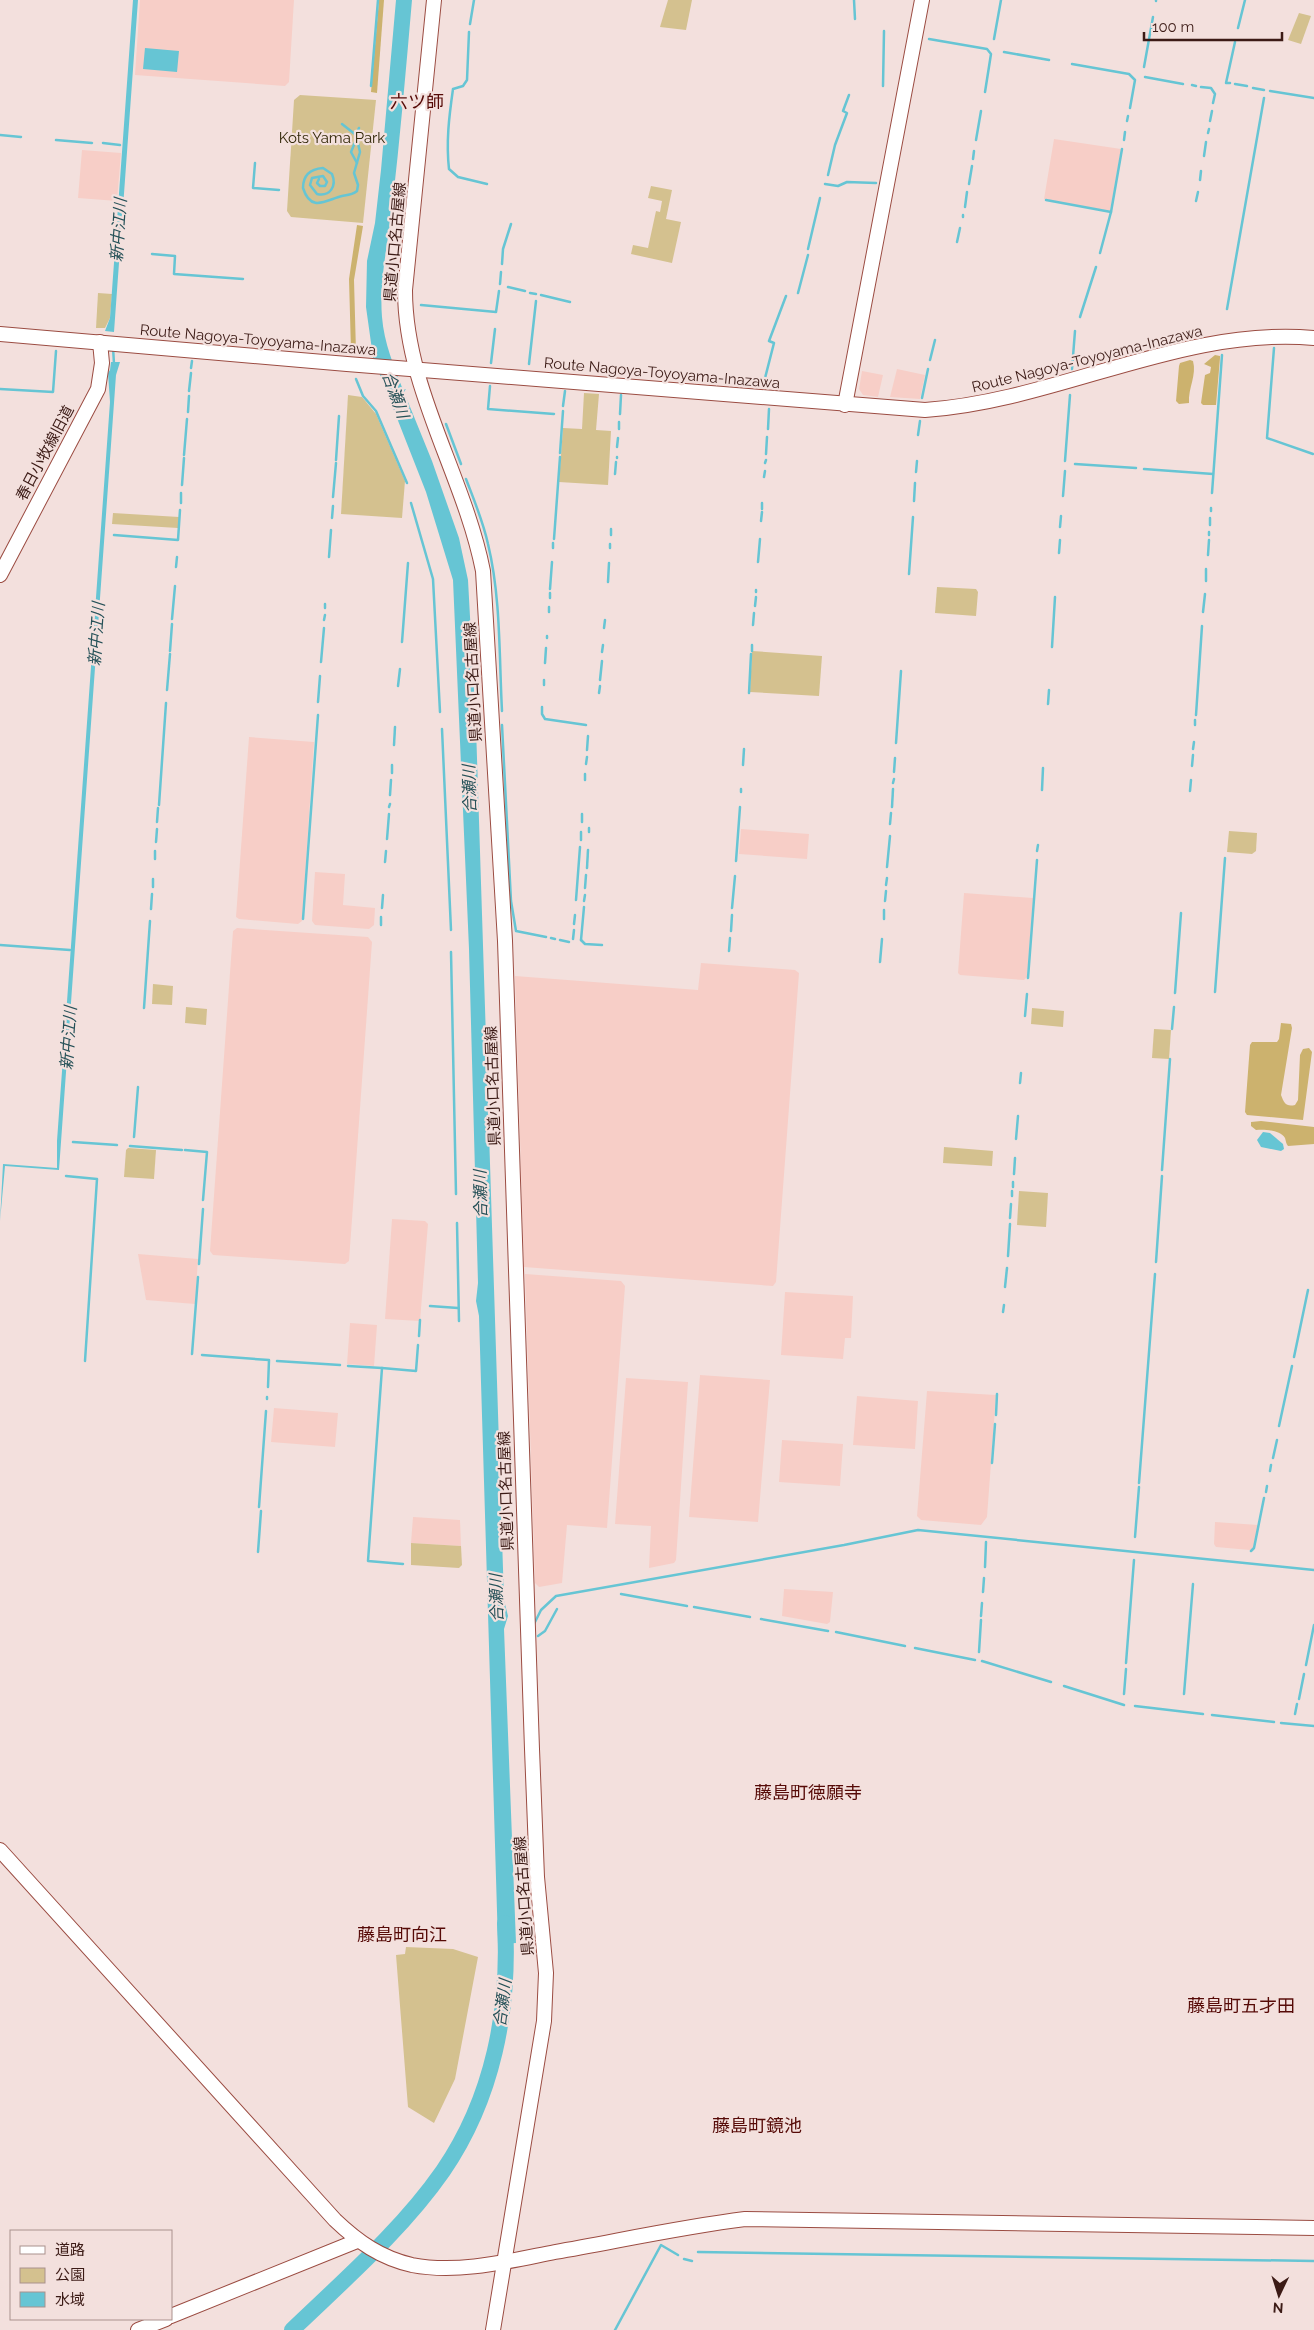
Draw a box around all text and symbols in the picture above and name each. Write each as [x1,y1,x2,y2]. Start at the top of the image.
scale bar [1144,10,1282,42]
text: 100 m [1152,18,1194,36]
district label: 六ツ師 [390,91,444,112]
park label: Kots Yama Park [279,129,385,147]
street label: 県道小口名古屋線 [381,181,409,303]
water label: 新中江川 [107,195,130,263]
street label: Route Nagoya-Toyoyama-Inazawa [139,321,377,359]
street label: Route Nagoya-Toyoyama-Inazawa [970,322,1204,396]
street label: Route Nagoya-Toyoyama-Inazawa [543,354,781,392]
water label: 合瀬川 [378,369,413,423]
street label: 春日小牧線旧道 [12,402,78,504]
water label: 新中江川 [85,599,108,667]
street label: 県道小口名古屋線 [461,622,485,742]
water label: 合瀬川 [459,763,480,813]
water label: 新中江川 [57,1003,80,1071]
street label: 県道小口名古屋線 [482,1026,504,1146]
water label: 合瀬川 [471,1168,490,1218]
street label: 県道小口名古屋線 [495,1431,517,1551]
water label: 合瀬川 [486,1572,507,1622]
district label: 藤島町徳願寺 [754,1782,862,1803]
street label: 県道小口名古屋線 [511,1836,537,1956]
district label: 藤島町向江 [357,1924,447,1945]
water label: 合瀬川 [490,1976,515,2028]
district label: 藤島町五才田 [1187,1995,1295,2016]
district label: 藤島町鏡池 [712,2115,802,2136]
legend [10,2230,172,2320]
text: 道路 [55,2241,85,2259]
text: 公園 [55,2266,85,2284]
north arrow [1254,2270,1304,2320]
text: 水域 [55,2291,85,2309]
text: N [1272,2300,1284,2316]

